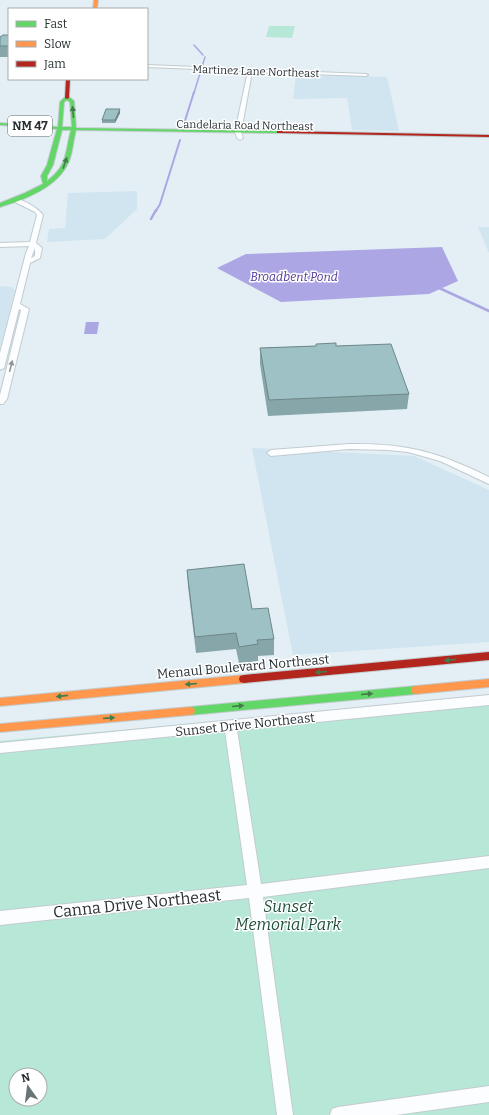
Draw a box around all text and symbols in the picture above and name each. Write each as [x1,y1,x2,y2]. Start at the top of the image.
legend [8,8,148,80]
text: Fast [44,17,68,31]
text: Slow [44,37,71,51]
text: Jam [43,57,66,71]
street label: Martinez Lane Northeast [192,63,320,80]
one-way arrow [70,106,76,118]
road number: NM 47 [8,116,52,136]
street label: Candelaria Road Northeast [176,118,314,133]
one-way arrow [62,156,68,168]
water label: Broadbent Pond [250,270,338,284]
one-way arrow [9,359,15,372]
street label: Menaul Boulevard Northeast [156,651,330,682]
one-way arrow [444,656,456,663]
one-way arrow [315,668,327,675]
one-way arrow [185,680,197,687]
one-way arrow [361,691,373,698]
one-way arrow [56,693,68,699]
one-way arrow [232,703,244,710]
street label: Sunset Drive Northeast [175,710,316,739]
one-way arrow [102,715,115,722]
street label: Canna Drive Northeast [52,885,222,922]
park label: Sunset Memorial Park [235,897,341,934]
north arrow [8,1067,48,1107]
text: N [20,1070,32,1085]

